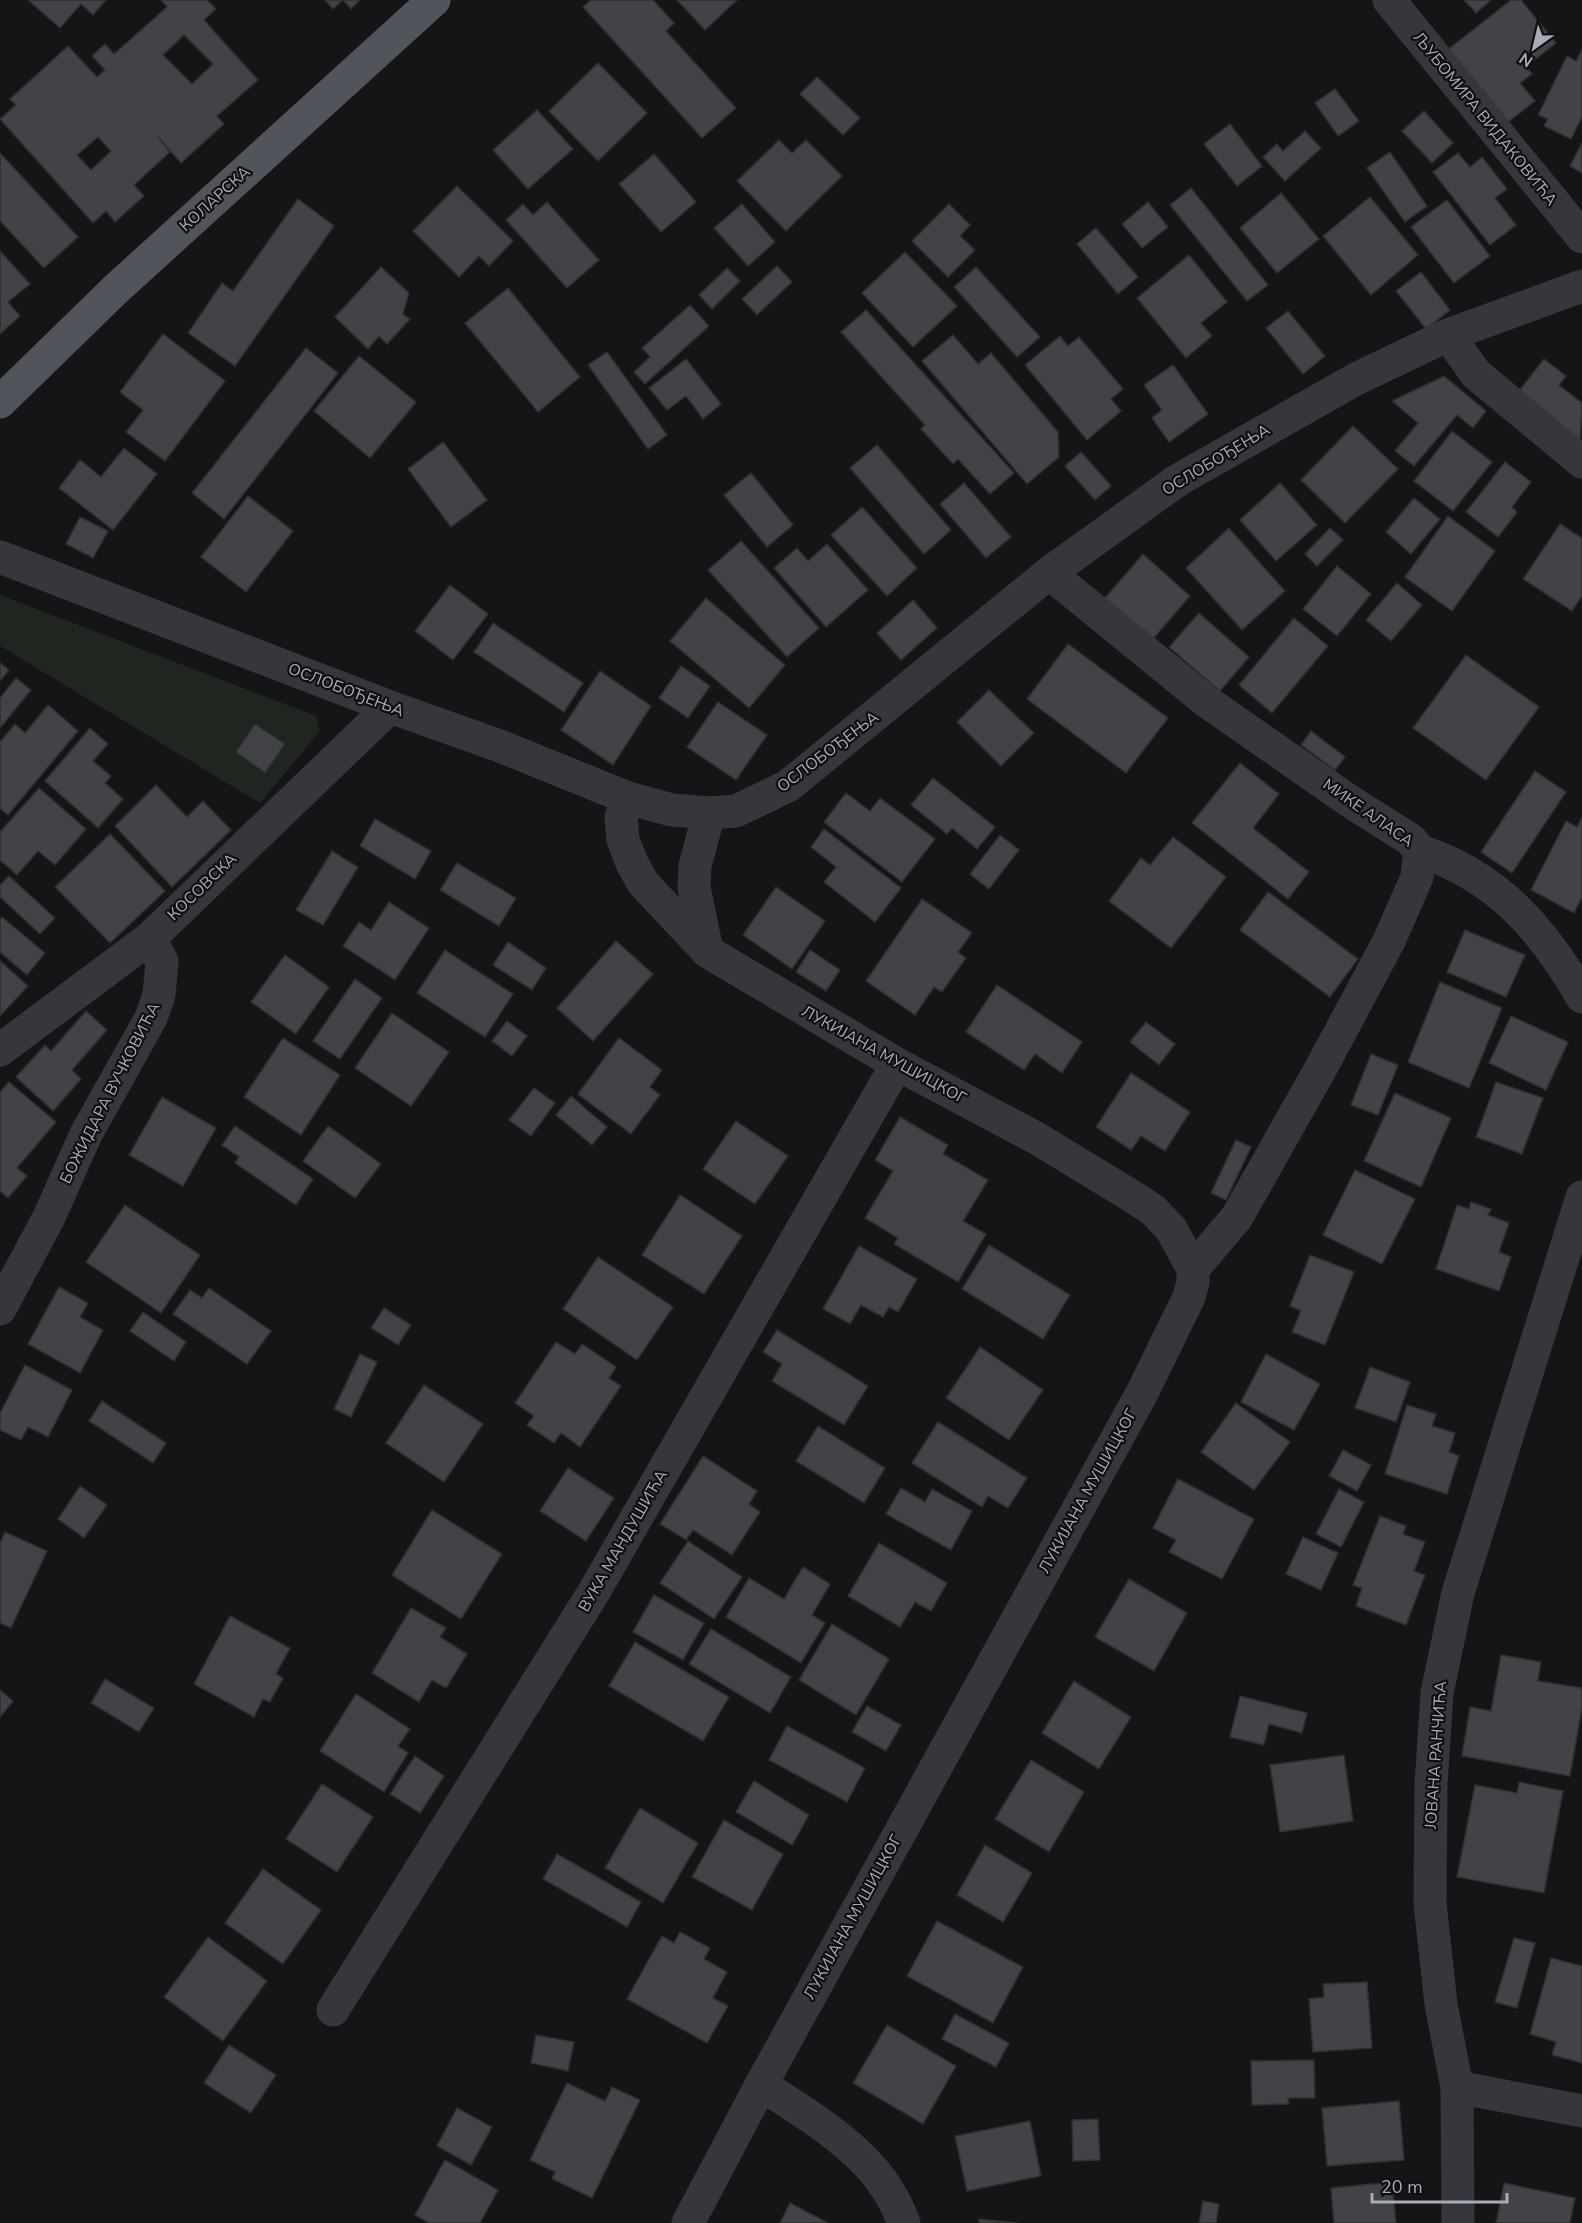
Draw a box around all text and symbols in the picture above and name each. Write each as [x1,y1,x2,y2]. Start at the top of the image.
north arrow [1504,18,1564,78]
street label: ЉУБОМИРА ВИДАКОВИЋА [1408,27,1562,211]
text: N [1515,47,1537,72]
street label: КОЛАРСКА [175,161,255,237]
street label: ОСЛОБОЂЕЊА [1158,419,1274,501]
street label: ОСЛОБОЂЕЊА [285,658,407,722]
street label: ОСЛОБОЂЕЊА [773,706,884,798]
street label: МИКЕ АЛАСА [1318,774,1418,853]
street label: КОСОВСКА [163,848,242,926]
street label: БОЖИДАРА ВУЧКОВИЋА [55,998,166,1187]
street label: ЛУКИЈАНА МУШИЦКОГ [798,1000,971,1110]
street label: ЛУКИЈАНА МУШИЦКОГ [1033,1404,1143,1577]
street label: ВУКА МАНДУШИЋА [573,1466,673,1616]
street label: ЈОВАНА РАНЧИЋА [1420,1680,1452,1831]
street label: ЛУКИЈАНА МУШИЦКОГ [798,1830,908,2003]
scale bar [1372,2166,1507,2204]
text: 20 m [1381,2175,1423,2199]

